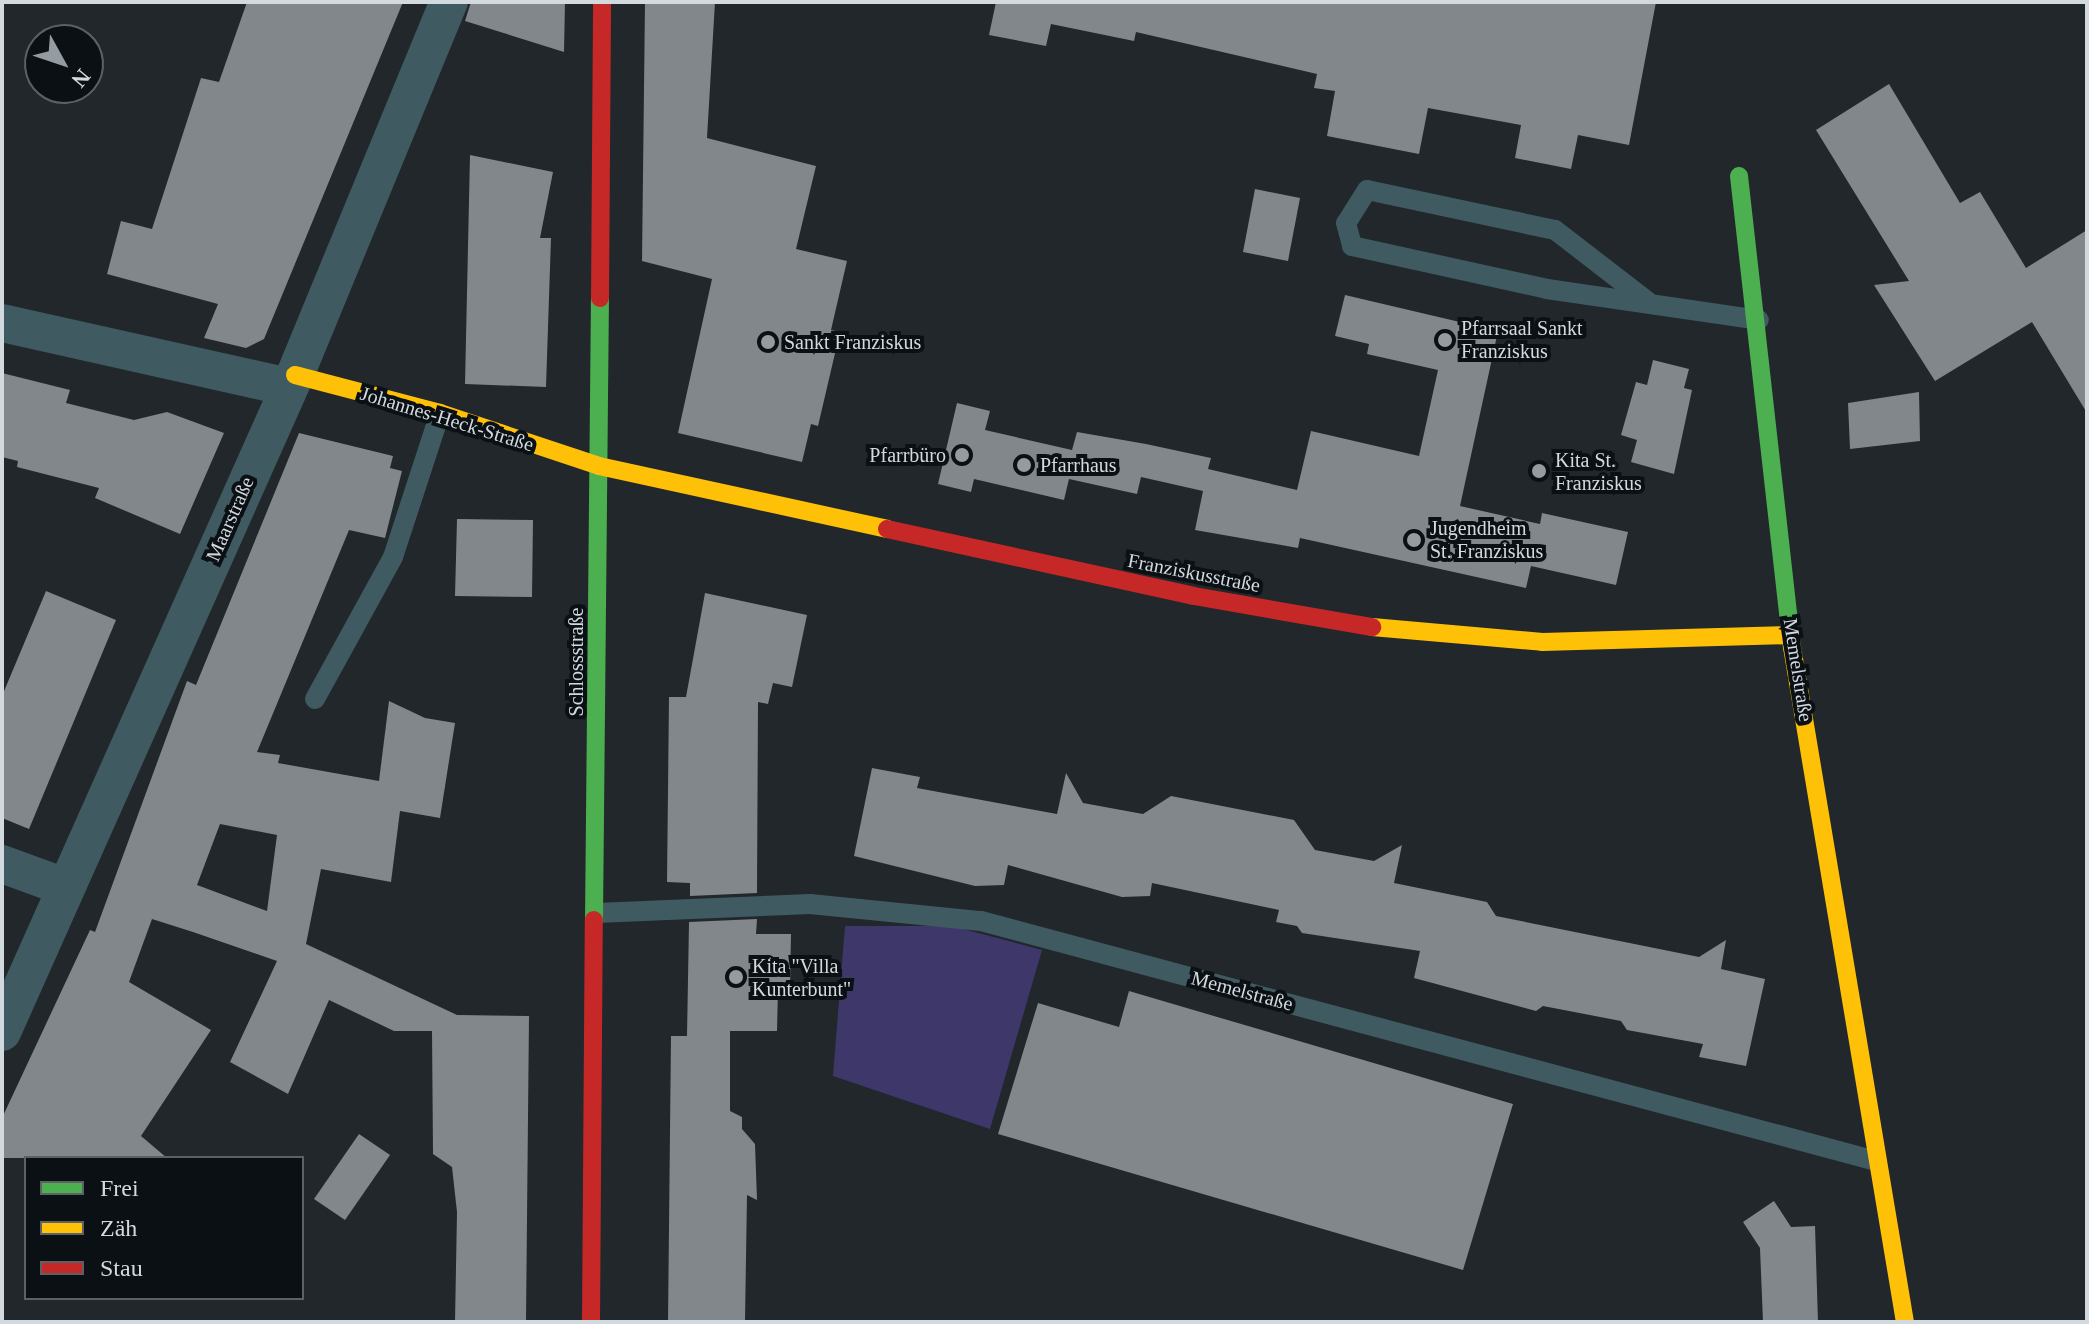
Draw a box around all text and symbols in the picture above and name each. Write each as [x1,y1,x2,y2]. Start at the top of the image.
north arrow [24,24,104,104]
text: N [67,64,96,93]
place label: Pfarrsaal Sankt Franziskus [1461,316,1583,363]
place label: Sankt Franziskus [784,330,921,354]
marker: Pfarrsaal Sankt Franziskus [1436,331,1454,349]
marker: Sankt Franziskus [759,333,777,351]
street label: Johannes-Heck-Straße [357,381,537,457]
place label: Pfarrbüro [869,443,946,467]
marker: Pfarrbüro [953,446,971,464]
place label: Kita St. Franziskus [1555,448,1642,495]
place label: Pfarrhaus [1040,453,1117,477]
marker: Pfarrhaus [1015,456,1033,474]
marker: Kita St. Franziskus [1530,462,1548,480]
street label: Maarstraße [201,473,259,565]
place label: Jugendheim St. Franziskus [1430,516,1543,563]
marker: Jugendheim St. Franziskus [1405,531,1423,549]
street label: Franziskusstraße [1126,548,1262,598]
street label: Schlossstraße [564,608,588,716]
street label: Memelstraße [1778,617,1818,723]
place label: Kita "Villa Kunterbunt" [752,954,851,1001]
street label: Memelstraße [1188,966,1296,1016]
marker: Kita "Villa Kunterbunt" [727,968,745,986]
legend [24,1156,304,1300]
text: Frei [100,1175,139,1201]
text: Zäh [100,1215,137,1241]
text: Stau [100,1255,143,1281]

